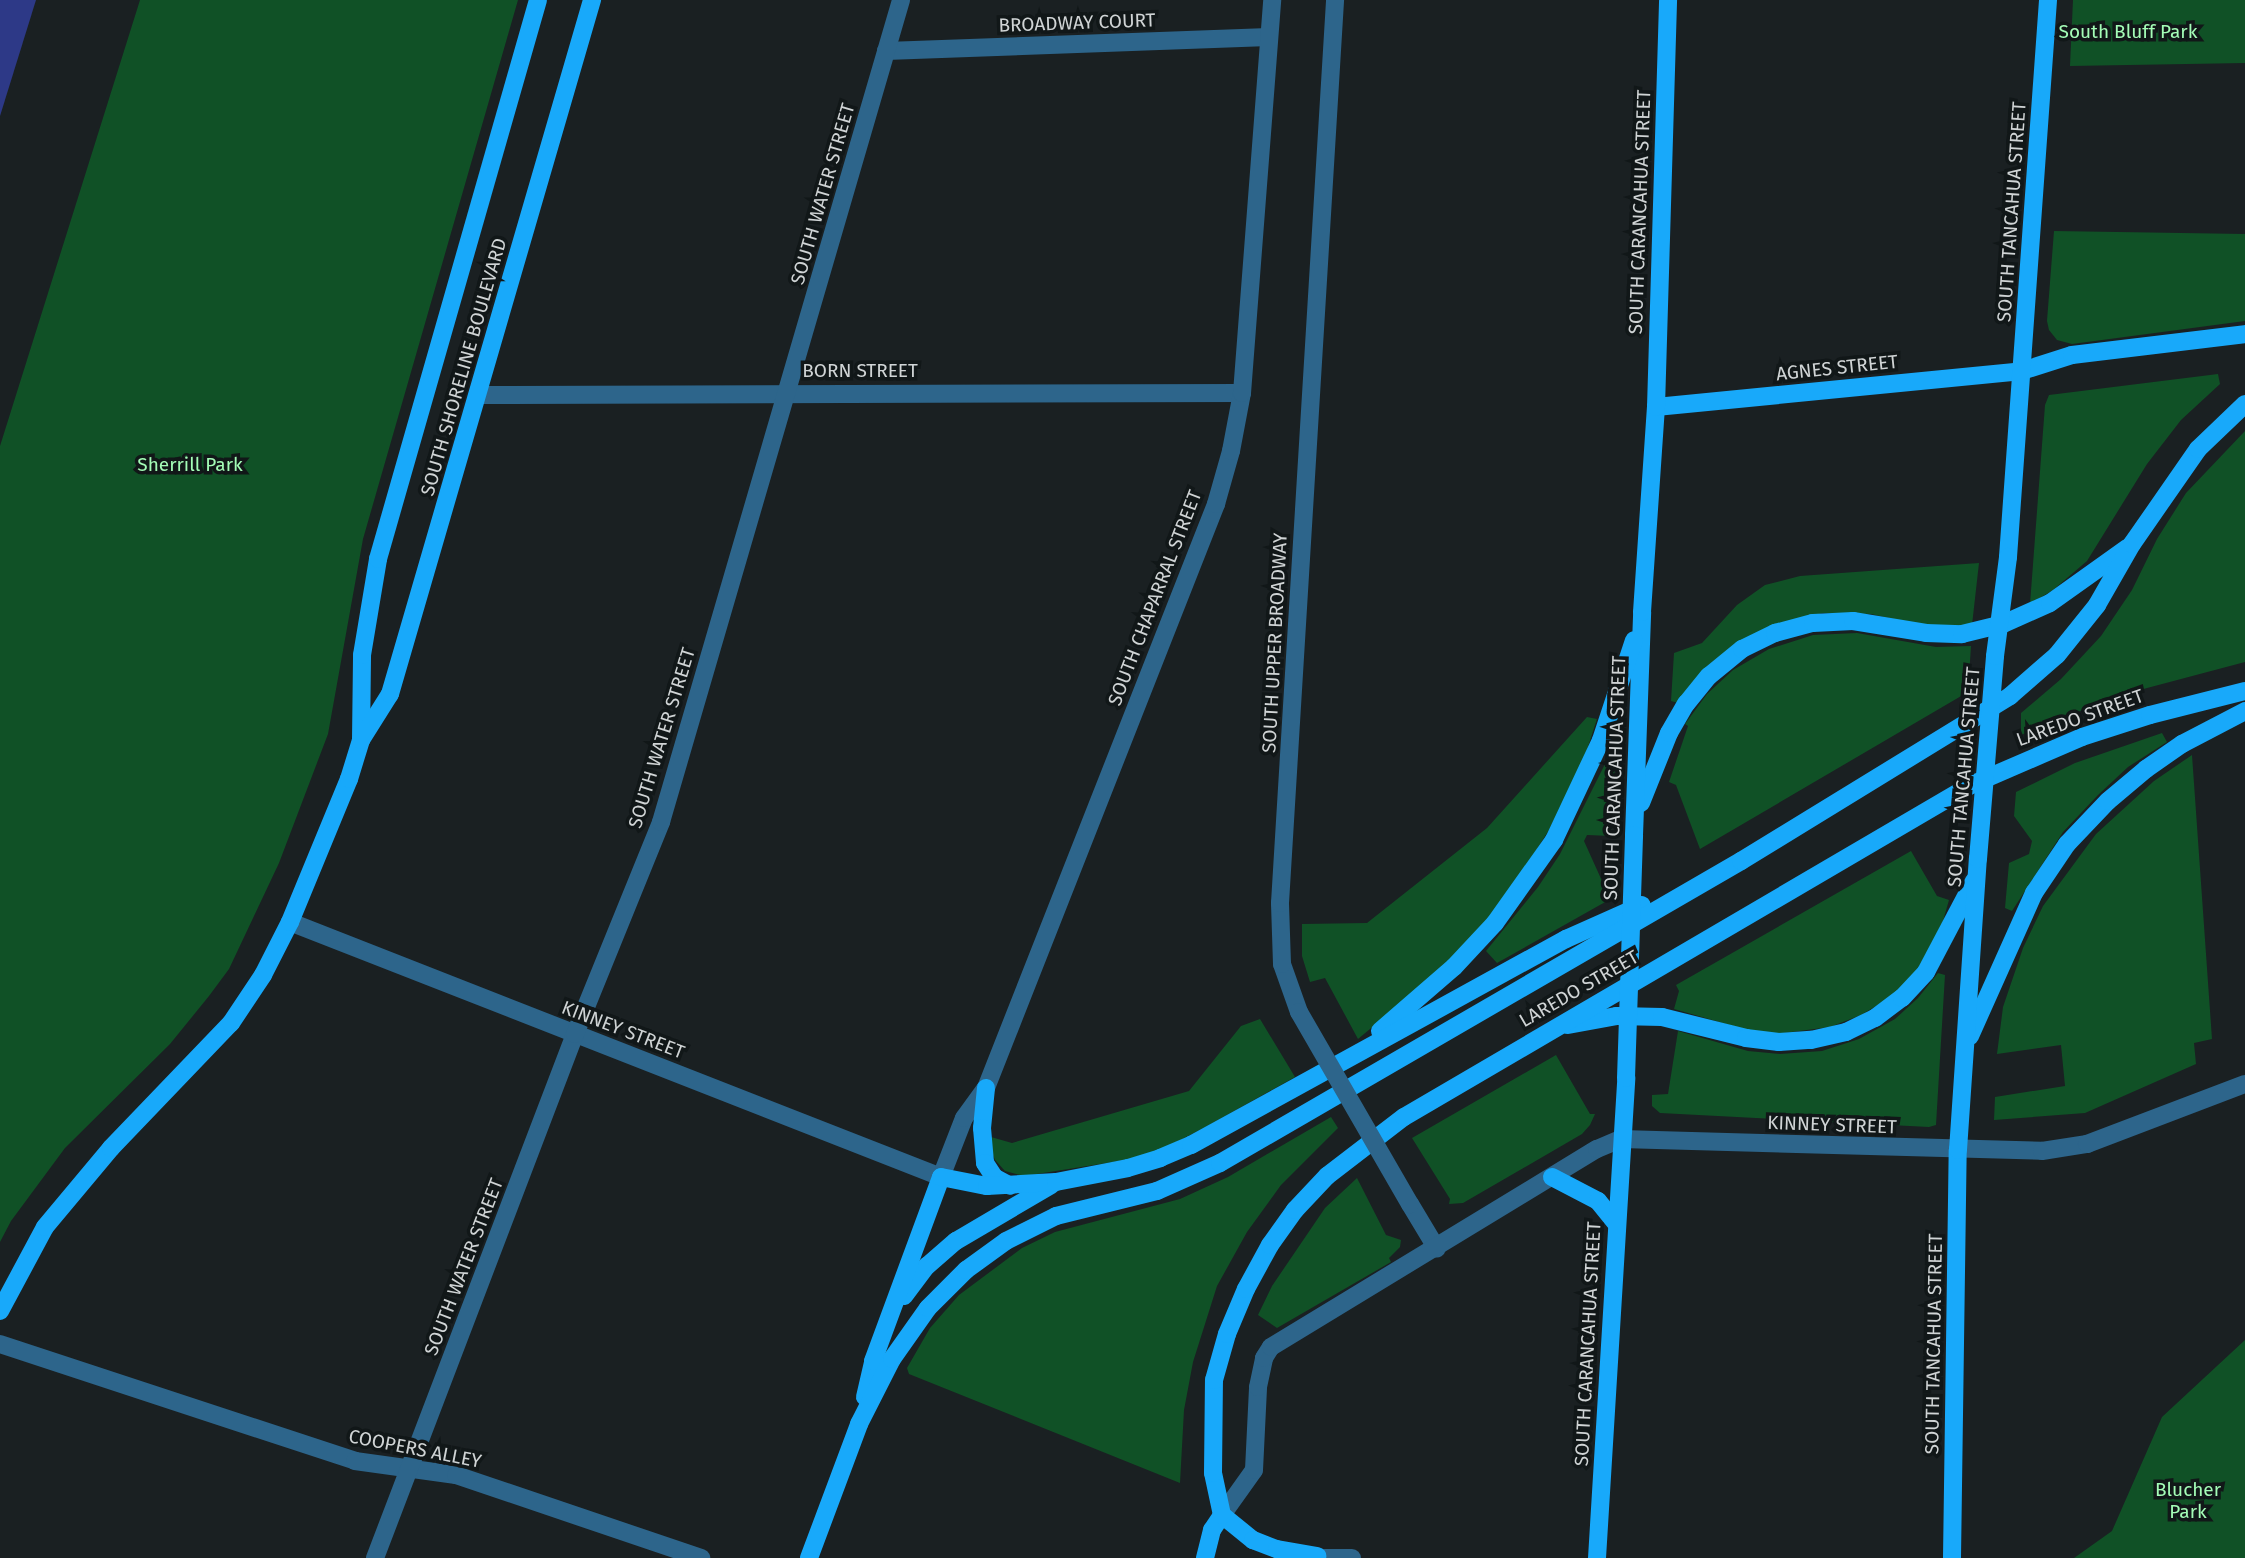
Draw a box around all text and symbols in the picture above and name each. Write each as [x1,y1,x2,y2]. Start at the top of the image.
street label: BROADWAY COURT [998,9,1156,37]
park label: South Bluff Park [2059,21,2197,43]
street label: SOUTH CARANCAHUA STREET [1624,89,1656,335]
street label: SOUTH WATER STREET [786,101,860,287]
street label: SOUTH TANCAHUA STREET [1993,101,2031,323]
street label: SOUTH SHORELINE BOULEVARD [416,236,512,498]
street label: AGNES STREET [1775,350,1899,386]
street label: BORN STREET [802,360,918,382]
park label: Sherrill Park [137,454,243,476]
street label: SOUTH CHAPARRAL STREET [1103,487,1207,709]
street label: SOUTH UPPER BROADWAY [1258,532,1292,754]
street label: SOUTH WATER STREET [624,645,700,831]
street label: SOUTH CARANCAHUA STREET [1599,655,1631,901]
street label: SOUTH TANCAHUA STREET [1943,666,1985,888]
street label: LAREDO STREET [2013,684,2147,752]
street label: LAREDO STREET [1515,946,1643,1032]
street label: KINNEY STREET [558,996,688,1064]
street label: KINNEY STREET [1767,1111,1897,1139]
street label: SOUTH WATER STREET [420,1175,508,1359]
street label: SOUTH CARANCAHUA STREET [1570,1221,1606,1467]
street label: SOUTH TANCAHUA STREET [1921,1233,1947,1455]
street label: COOPERS ALLEY [347,1425,483,1473]
park label: Blucher Park [2155,1479,2221,1523]

